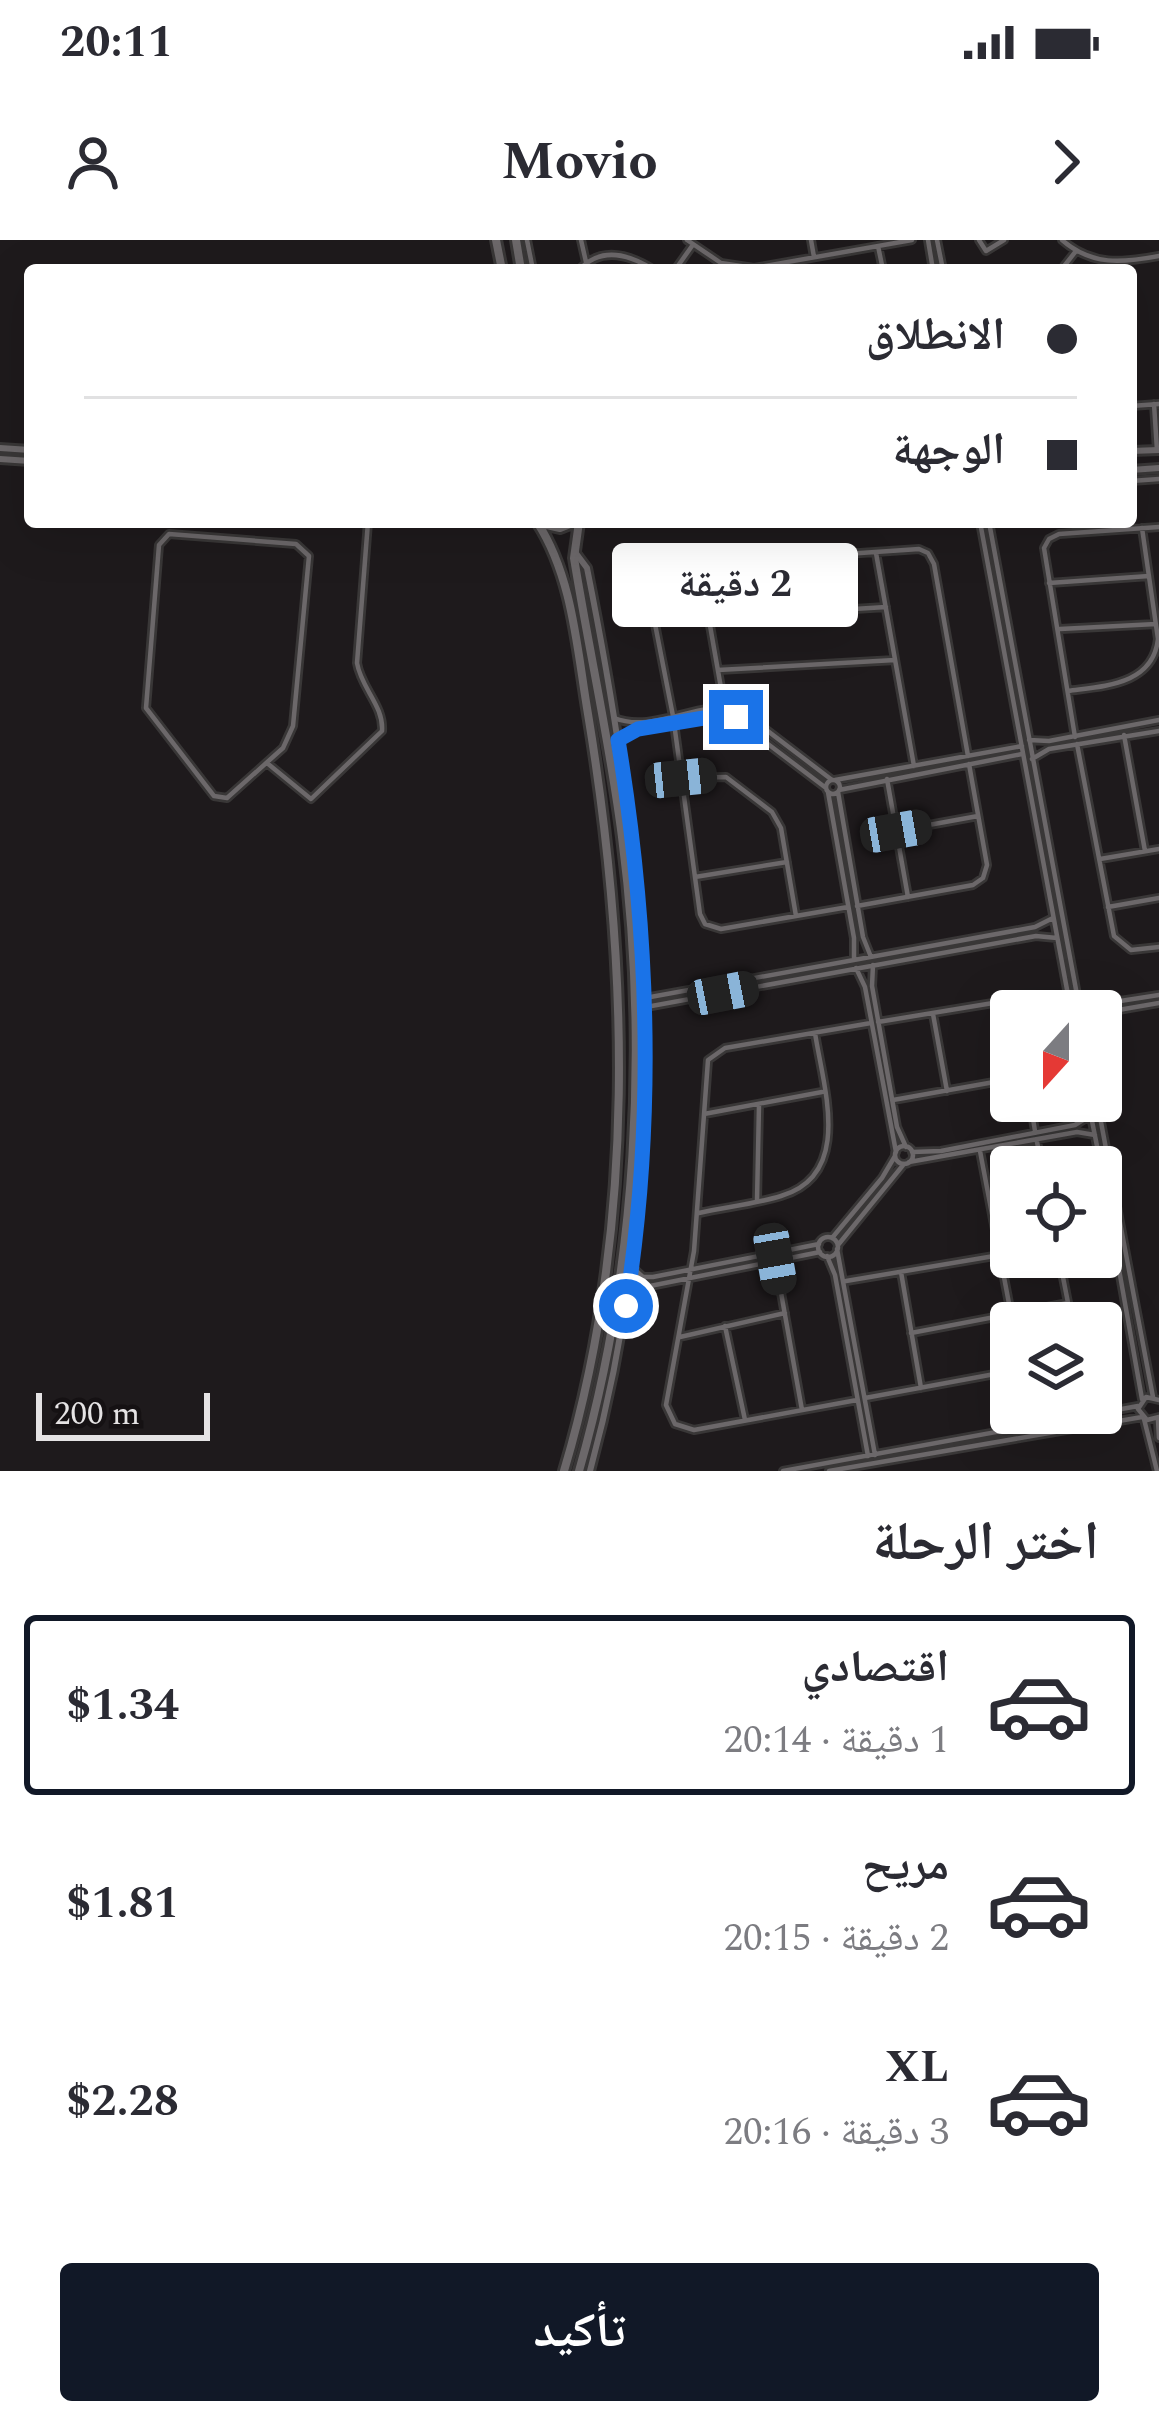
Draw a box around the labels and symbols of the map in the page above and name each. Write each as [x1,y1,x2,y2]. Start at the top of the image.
callout: 2 دقيقة [613,543,859,627]
route end [709,690,763,744]
car [643,756,719,800]
car [857,807,935,855]
car [684,968,762,1018]
north arrow [990,990,1122,1122]
car [751,1220,799,1298]
route start [599,1279,653,1333]
scale bar [36,1387,210,1440]

